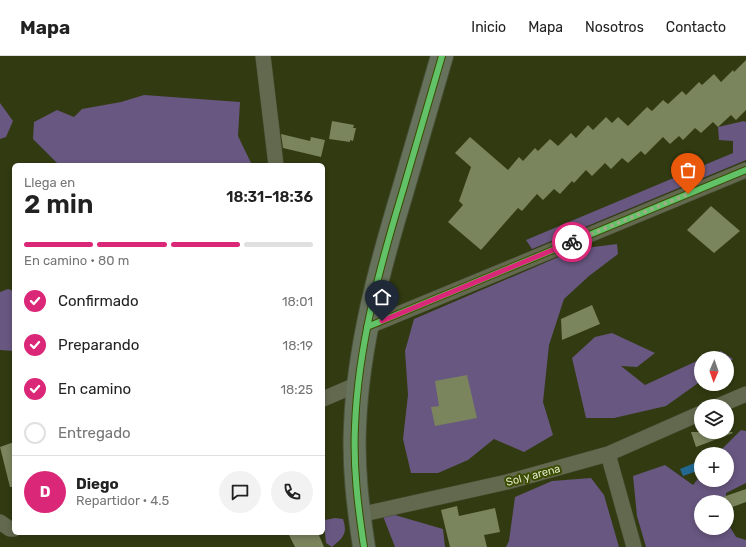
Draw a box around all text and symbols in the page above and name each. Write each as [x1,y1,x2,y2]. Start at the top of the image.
text: Mapa [20,16,70,39]
text: Inicio [471,19,506,36]
text: Mapa [528,19,563,36]
text: Nosotros [585,19,644,36]
text: Contacto [666,19,726,36]
pin [671,153,705,194]
icon: bag [677,159,699,181]
text: Llega en [24,175,75,190]
text: 18:31–18:36 [226,188,313,206]
text: 2 min [24,189,93,220]
courier [552,222,592,262]
icon: bike [561,231,583,253]
text: En camino · 80 m [24,253,129,268]
pin [365,280,399,321]
icon: home [371,286,393,308]
icon: check [24,290,46,312]
text: Confirmado [58,292,139,310]
text: 18:01 [282,294,313,309]
icon: check [24,334,46,356]
text: Preparando [58,336,139,354]
text: 18:19 [283,338,313,353]
north arrow [694,351,734,391]
map controls [694,351,734,535]
icon: check [24,378,46,400]
text: En camino [58,380,131,398]
text: 18:25 [280,382,313,397]
button: layers [694,399,734,439]
text: Entregado [58,424,131,442]
button: + [694,447,734,487]
street label: Sol y arena [505,462,562,489]
button: chat [219,471,261,513]
button: phone [271,471,313,513]
text: Diego [76,475,119,493]
text: D [40,483,50,501]
text: Repartidor · 4.5 [76,493,169,508]
button: − [694,495,734,535]

